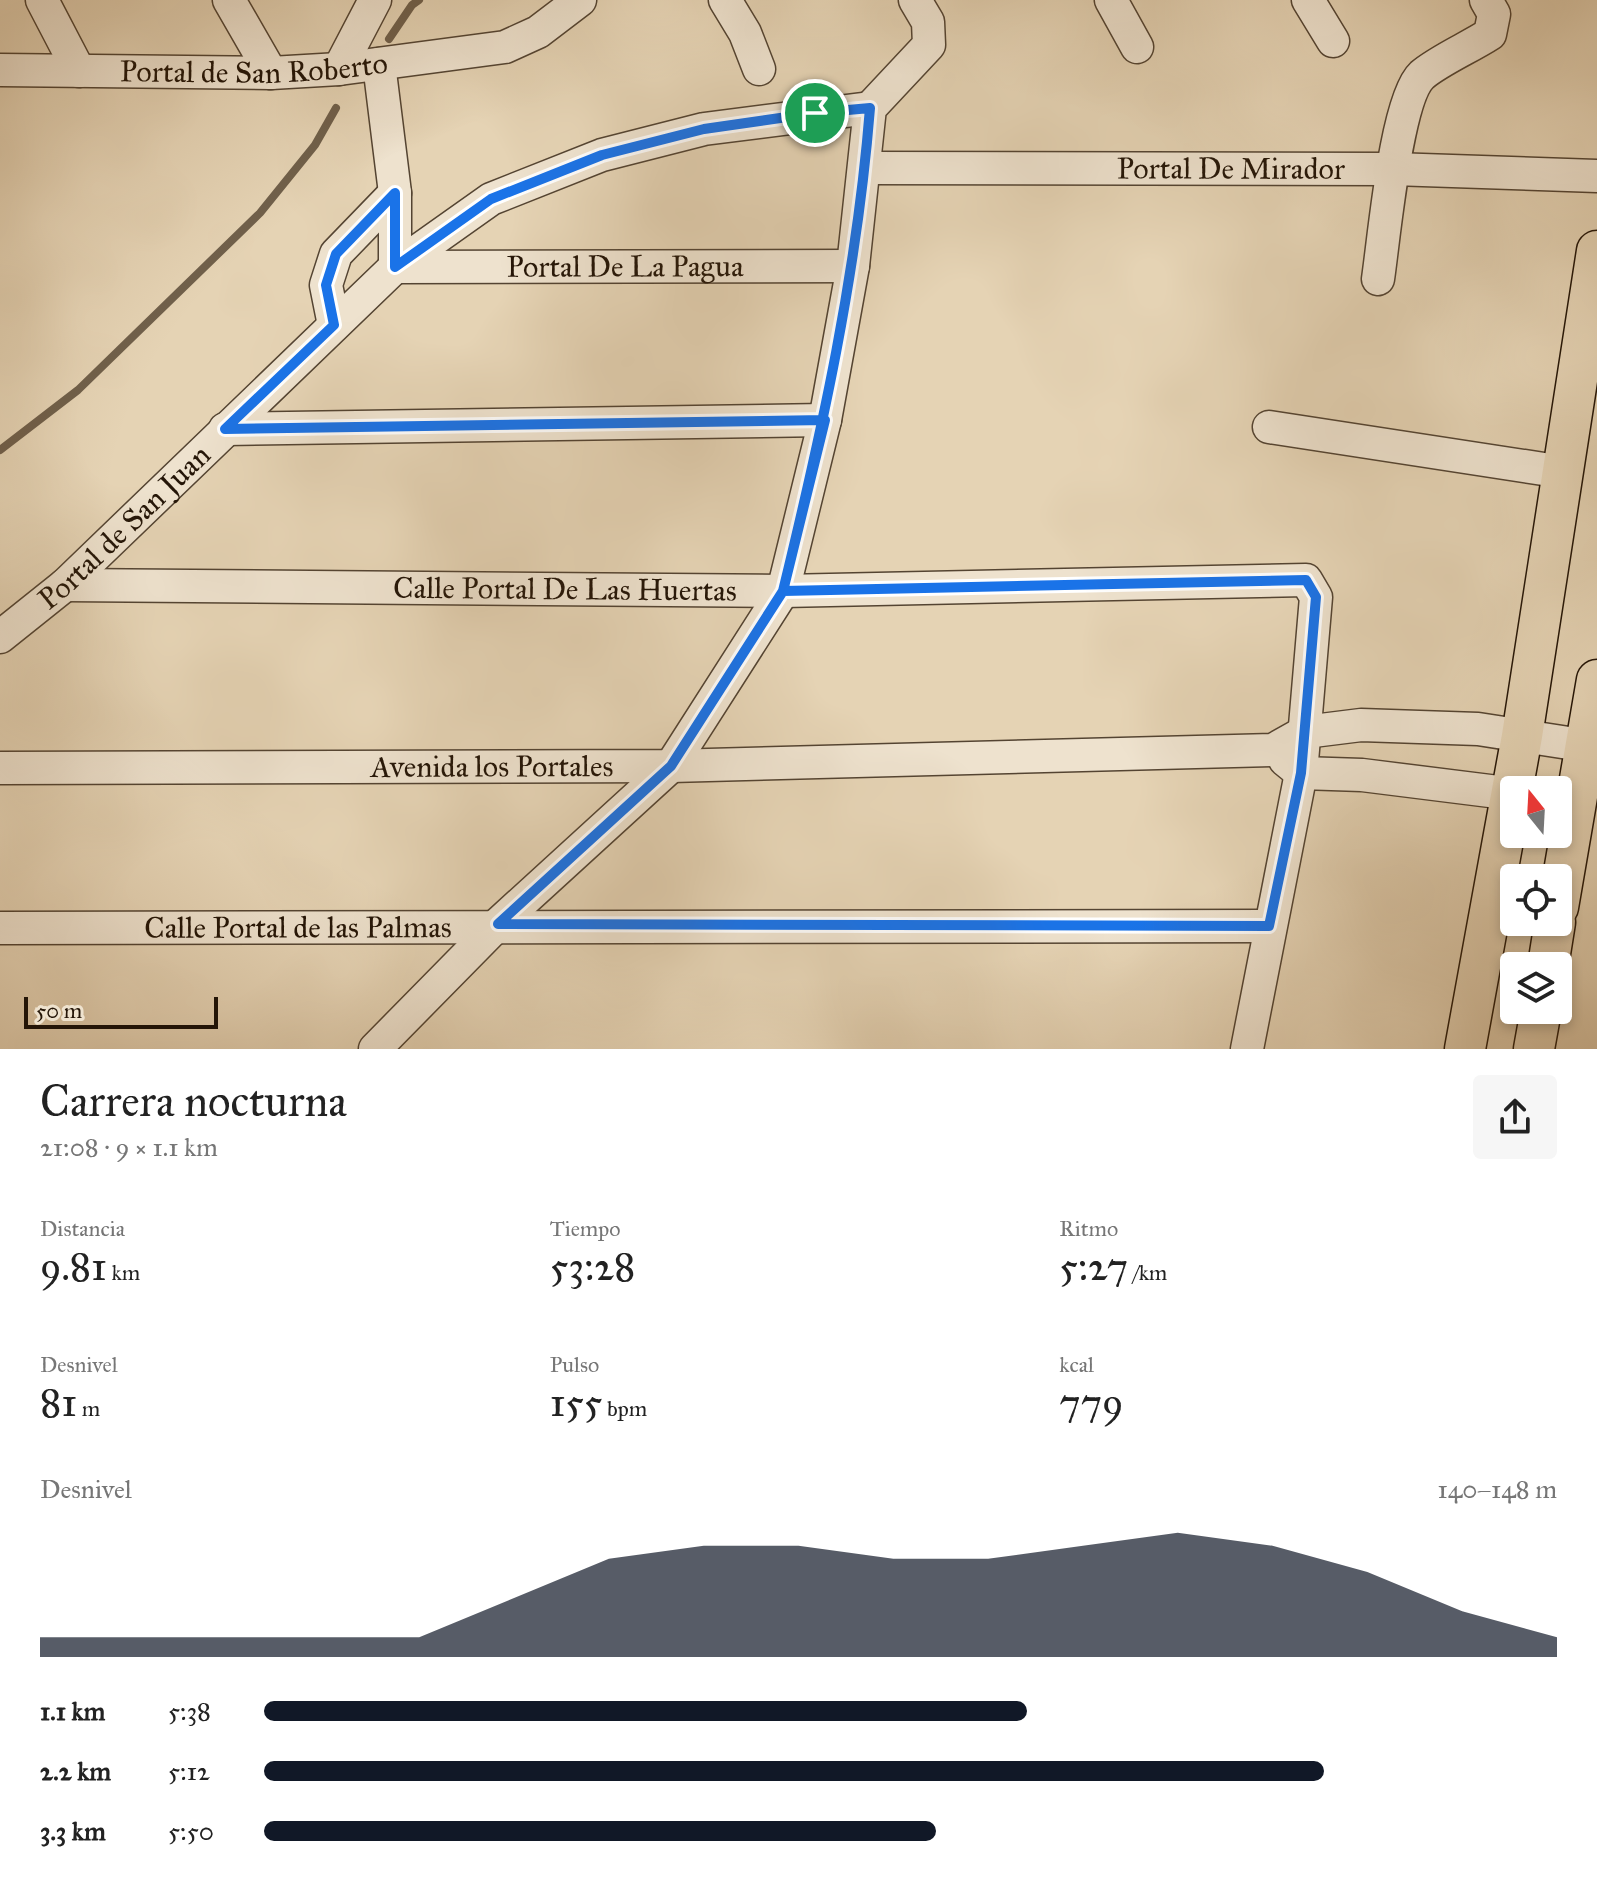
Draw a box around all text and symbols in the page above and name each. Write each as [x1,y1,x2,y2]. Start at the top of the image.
street label: Portal de San Roberto [120,45,390,91]
pin [781,79,849,147]
icon: arrive [793,91,837,135]
street label: Portal De Mirador [1117,150,1346,187]
street label: Portal De La Pagua [506,248,744,285]
street label: Portal de San Juan [31,437,218,617]
street label: Calle Portal De Las Huertas [393,570,737,609]
street label: Avenida los Portales [369,748,613,785]
north arrow [1500,776,1572,848]
map controls [1500,776,1572,1024]
button: locate [1500,864,1572,936]
street label: Calle Portal de las Palmas [144,909,452,946]
button: layers [1500,952,1572,1024]
scale bar [24,993,218,1029]
text: 50 m [36,997,82,1024]
text: Carrera nocturna [40,1074,347,1128]
button: share [1473,1075,1557,1159]
text: 21:08 · 9 × 1.1 km [40,1131,218,1163]
text: Distancia [40,1215,125,1242]
text: Tiempo [550,1215,621,1242]
text: Ritmo [1059,1215,1118,1242]
text: 9.81 [40,1242,107,1291]
text: 53:28 [550,1242,635,1291]
text: 5:27 [1059,1242,1128,1291]
text: km [107,1259,140,1286]
text: /km [1128,1259,1167,1286]
text: Desnivel [40,1351,118,1378]
text: Pulso [550,1351,599,1378]
text: kcal [1059,1351,1094,1378]
text: 81 [40,1378,77,1427]
text: 155 [550,1378,602,1427]
text: 779 [1059,1378,1124,1427]
text: m [77,1395,100,1422]
text: bpm [602,1395,647,1422]
text: Desnivel [40,1473,132,1505]
text: 140–148 m [1437,1473,1557,1505]
text: 1.1 km [40,1695,105,1727]
text: 5:38 [168,1695,211,1727]
text: 2.2 km [40,1755,111,1787]
text: 5:12 [168,1755,210,1787]
text: 3.3 km [40,1815,106,1847]
text: 5:50 [168,1815,214,1847]

